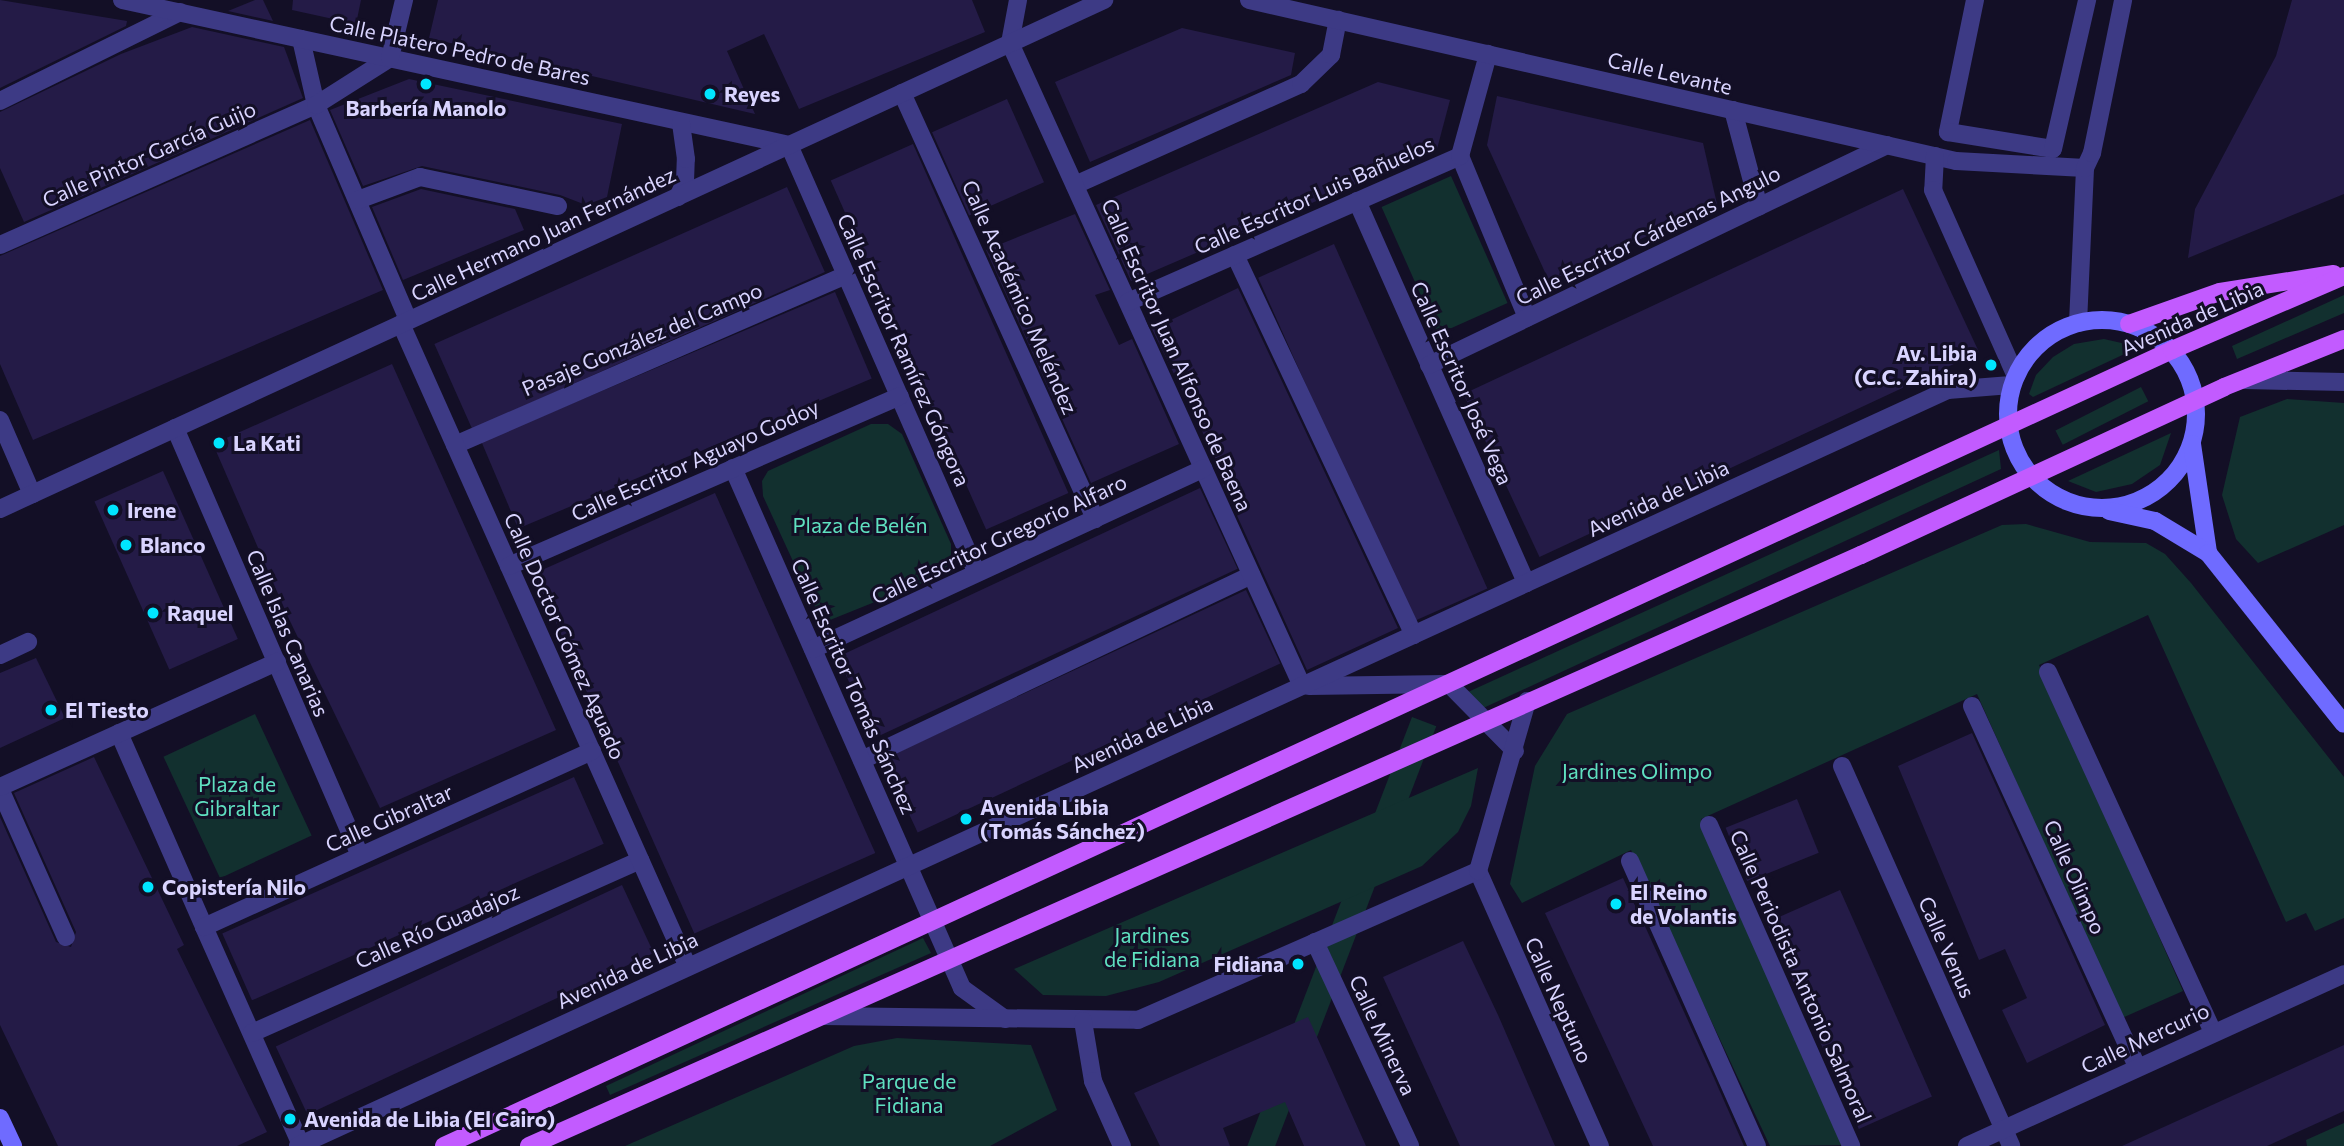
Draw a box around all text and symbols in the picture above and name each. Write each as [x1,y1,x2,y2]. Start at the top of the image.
street label: Calle Platero Pedro de Bares [327,10,593,90]
street label: Calle Levante [1605,46,1735,100]
marker: Barbería Manolo [418,76,434,92]
place label: Reyes [724,81,780,107]
marker: Reyes [702,86,718,102]
place label: Barbería Manolo [346,95,506,121]
street label: Calle Pintor García Guijo [38,96,260,212]
street label: Calle Escritor Luis Bañuelos [1190,131,1438,259]
street label: Calle Escritor Cárdenas Angulo [1512,160,1784,310]
street label: Calle Hermano Juan Fernández [407,162,679,306]
street label: Calle Académico Meléndez [957,176,1083,418]
street label: Calle Escritor Juan Alfonso de Baena [1096,195,1258,515]
street label: Calle Escritor Ramírez Góngora [832,210,976,490]
street label: Avenida de Libia [2117,275,2267,361]
street label: Pasaje González del Campo [518,277,766,401]
street label: Calle Escritor José Vega [1406,277,1518,489]
place label: Av. Libia (C.C. Zahira) [1854,340,1977,390]
marker: Av. Libia (C.C. Zahira) [1983,357,1999,373]
street label: Calle Escritor Aguayo Godoy [567,394,823,526]
place label: La Kati [233,430,301,456]
marker: La Kati [211,435,227,451]
street label: Avenida de Libia [1583,454,1733,542]
street label: Calle Escritor Gregorio Alfaro [867,469,1131,609]
place label: Irene [127,497,176,523]
marker: Irene [105,502,121,518]
street label: Calle Doctor Gómez Aguado [499,509,631,763]
park label: Plaza de Belén [792,512,928,538]
place label: Blanco [140,532,206,558]
marker: Blanco [118,537,134,553]
street label: Calle Islas Canarias [241,546,335,720]
street label: Calle Escritor Tomás Sánchez [786,554,922,818]
place label: Raquel [167,600,234,626]
marker: Raquel [145,605,161,621]
street label: Avenida de Libia [1067,690,1217,778]
place label: El Tiesto [65,697,149,723]
marker: El Tiesto [43,702,59,718]
park label: Jardines Olimpo [1562,758,1712,784]
park label: Plaza de Gibraltar [194,771,280,821]
street label: Calle Gibraltar [321,779,457,857]
place label: Avenida Libia (Tomás Sánchez) [980,794,1145,844]
marker: Avenida Libia (Tomás Sánchez) [958,811,974,827]
street label: Calle Olimpo [2039,816,2111,938]
street label: Calle Periodista Antonio Salmoral [1725,826,1877,1126]
place label: Copistería Nilo [162,874,306,900]
marker: Copistería Nilo [140,879,156,895]
street label: Calle Río Guadajoz [351,879,523,973]
place label: El Reino de Volantis [1630,879,1737,929]
street label: Calle Venus [1913,892,1981,1002]
marker: El Reino de Volantis [1608,896,1624,912]
park label: Jardines de Fidiana [1104,922,1200,972]
street label: Avenida de Libia [552,926,702,1014]
street label: Calle Neptuno [1520,933,1598,1067]
place label: Fidiana [1214,951,1284,977]
marker: Fidiana [1290,956,1306,972]
street label: Calle Minerva [1344,971,1422,1099]
street label: Calle Mercurio [2077,997,2213,1079]
park label: Parque de Fidiana [862,1068,956,1118]
place label: Avenida de Libia (El Cairo) [304,1106,555,1132]
marker: Avenida de Libia (El Cairo) [282,1111,298,1127]

